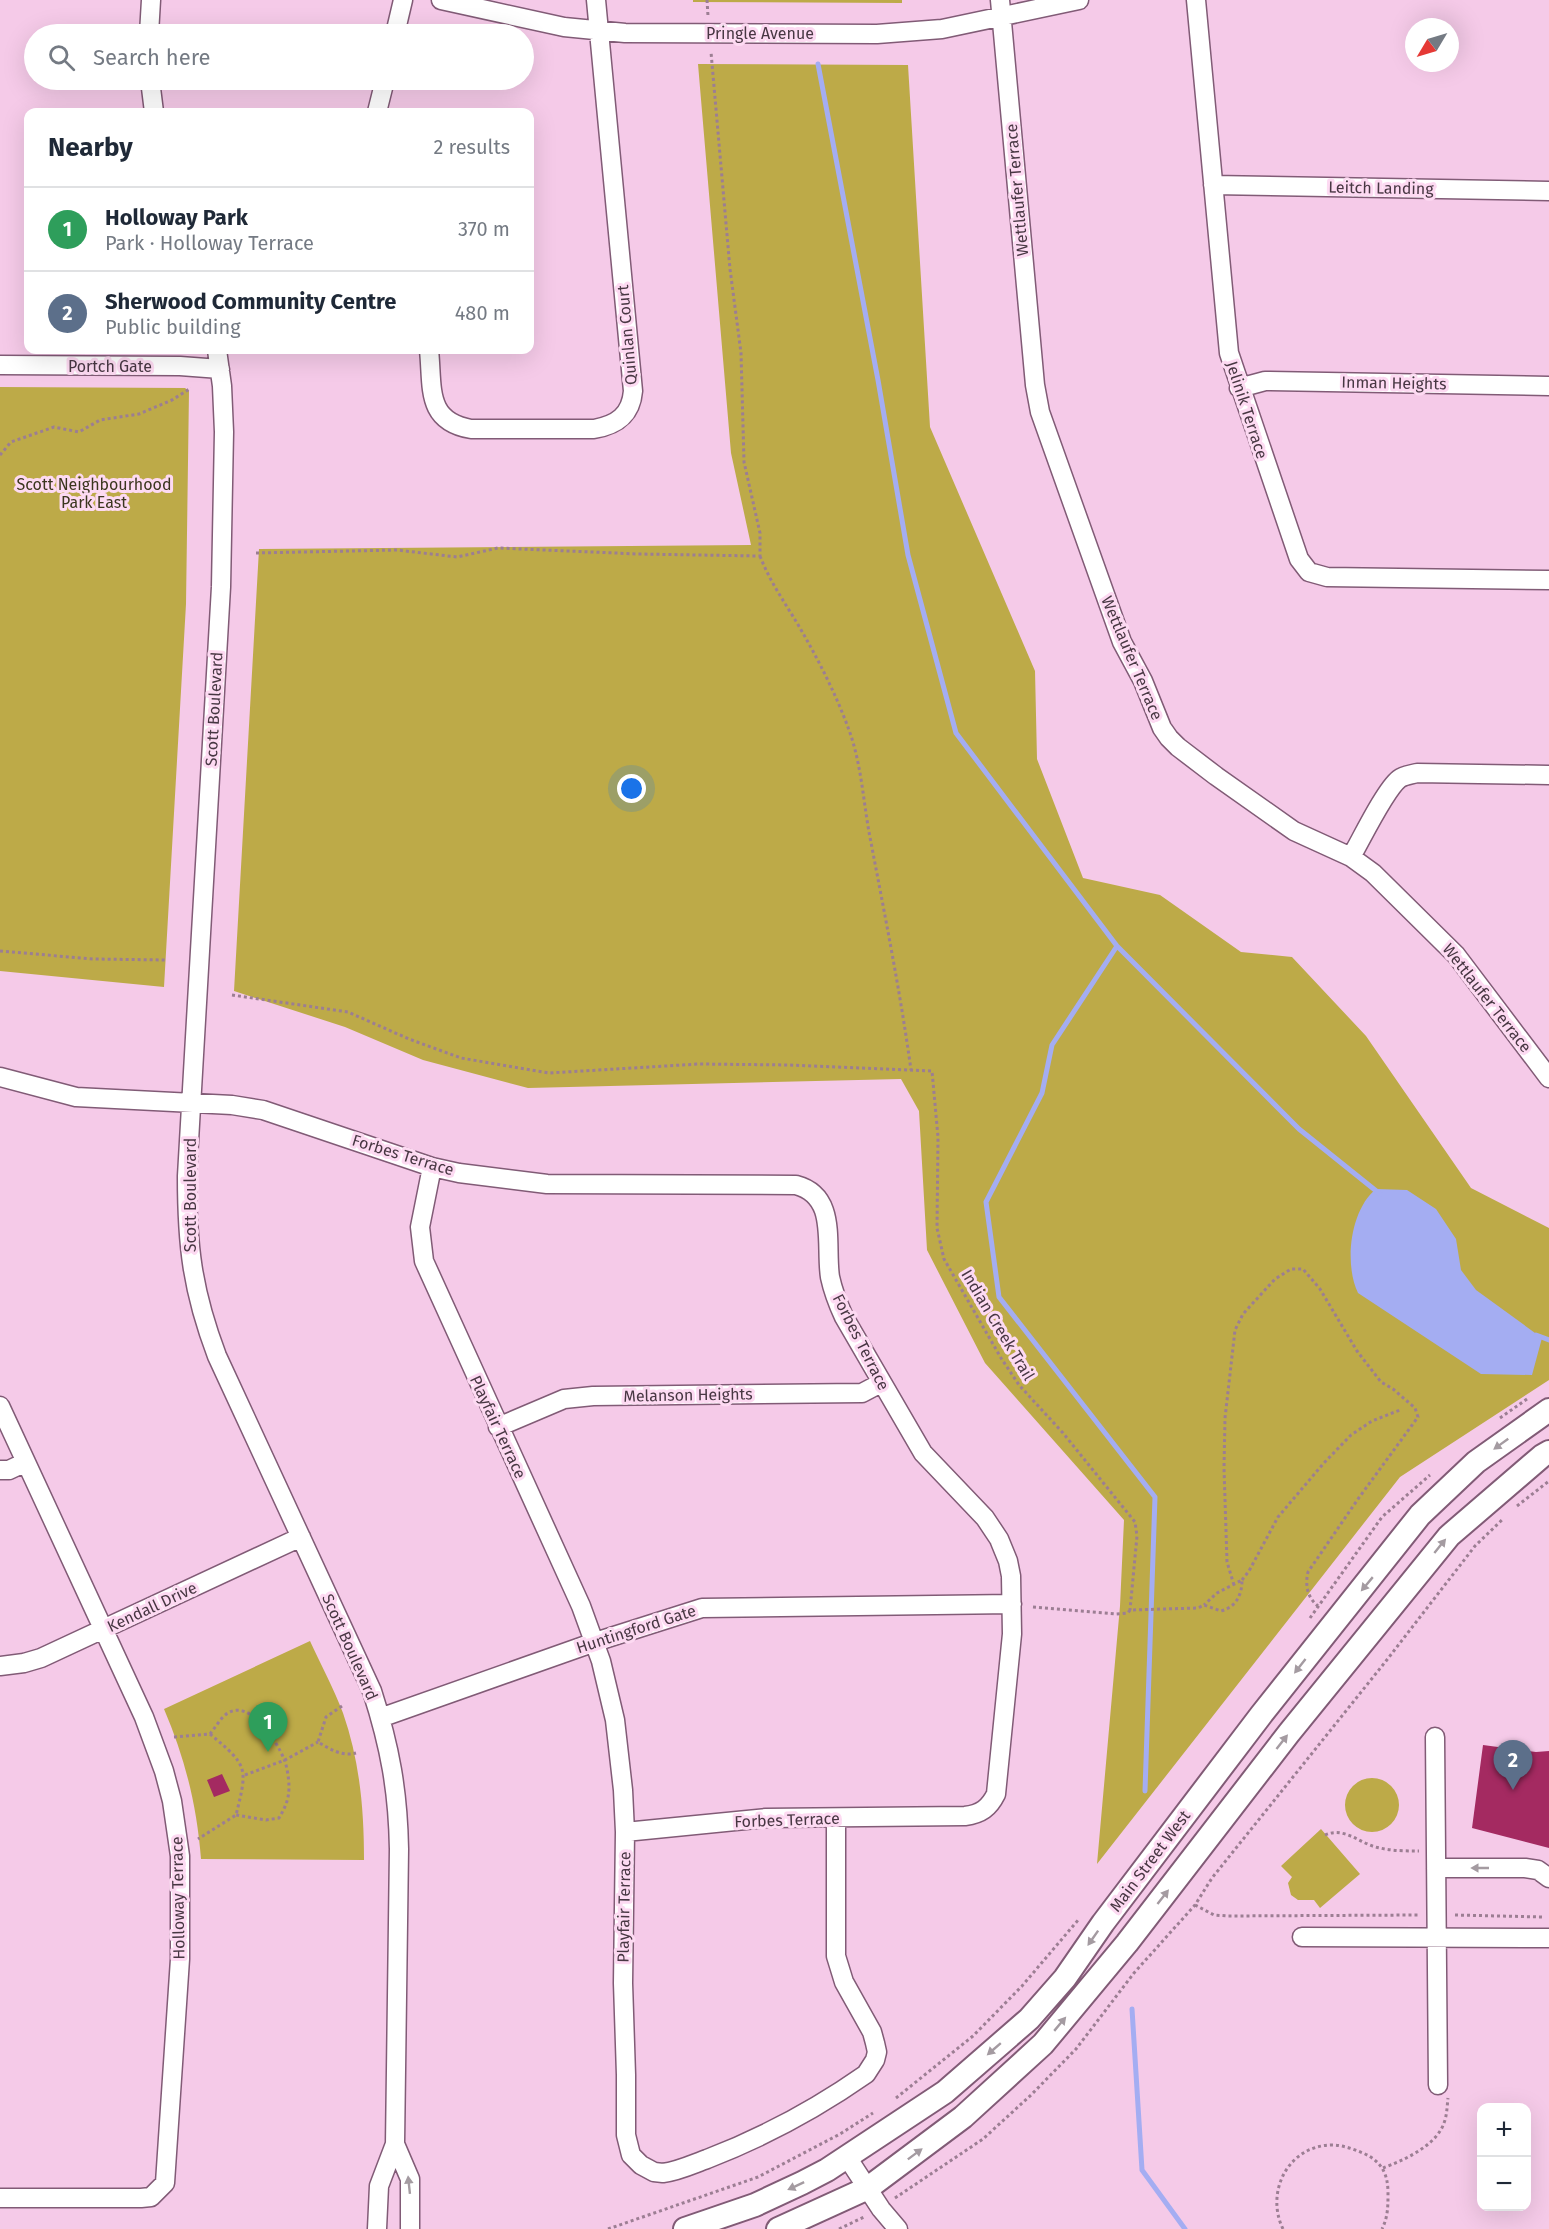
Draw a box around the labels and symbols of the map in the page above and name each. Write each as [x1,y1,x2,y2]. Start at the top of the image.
north arrow [1405,18,1459,72]
street label: Pringle Avenue [706,24,814,43]
street label: Wettlaufer Terrace [1002,123,1032,257]
street label: Leitch Landing [1328,178,1434,198]
street label: Quinlan Court [613,284,641,386]
street label: Portch Gate [68,357,152,376]
street label: Jelinik Terrace [1222,359,1272,461]
street label: Inman Heights [1341,373,1447,393]
park label: Scott Neighbourhood Park East [16,475,172,512]
street label: Wettlaufer Terrace [1097,593,1167,723]
street label: Scott Boulevard [202,651,226,767]
your location [617,774,646,803]
street label: Wettlaufer Terrace [1439,940,1535,1056]
street label: Forbes Terrace [350,1131,456,1179]
street label: Scott Boulevard [181,1138,200,1252]
street label: Indian Creek Trail [957,1266,1039,1384]
street label: Forbes Terrace [829,1291,893,1393]
street label: Playfair Terrace [466,1373,530,1481]
street label: Melanson Heights [623,1384,753,1406]
one-way arrow [1493,1437,1508,1449]
one-way arrow [1434,1539,1446,1554]
one-way arrow [1361,1576,1373,1591]
street label: Kendall Drive [104,1578,200,1636]
street label: Scott Boulevard [318,1591,382,1703]
street label: Huntingford Gate [574,1601,698,1657]
one-way arrow [1295,1658,1307,1673]
pin: 1 [248,1702,288,1752]
one-way arrow [1276,1735,1288,1751]
pin: 2 [1494,1740,1532,1790]
street label: Main Street West [1106,1806,1194,1915]
street label: Forbes Terrace [734,1809,840,1831]
street label: Holloway Terrace [167,1836,189,1960]
street label: Playfair Terrace [614,1851,634,1963]
one-way arrow [1471,1863,1490,1873]
one-way arrow [1157,1889,1170,1905]
one-way arrow [1087,1929,1099,1945]
one-way arrow [1053,2017,1066,2032]
one-way arrow [987,2042,1002,2055]
one-way arrow [907,2148,923,2160]
one-way arrow [404,2175,414,2194]
one-way arrow [787,2181,805,2191]

